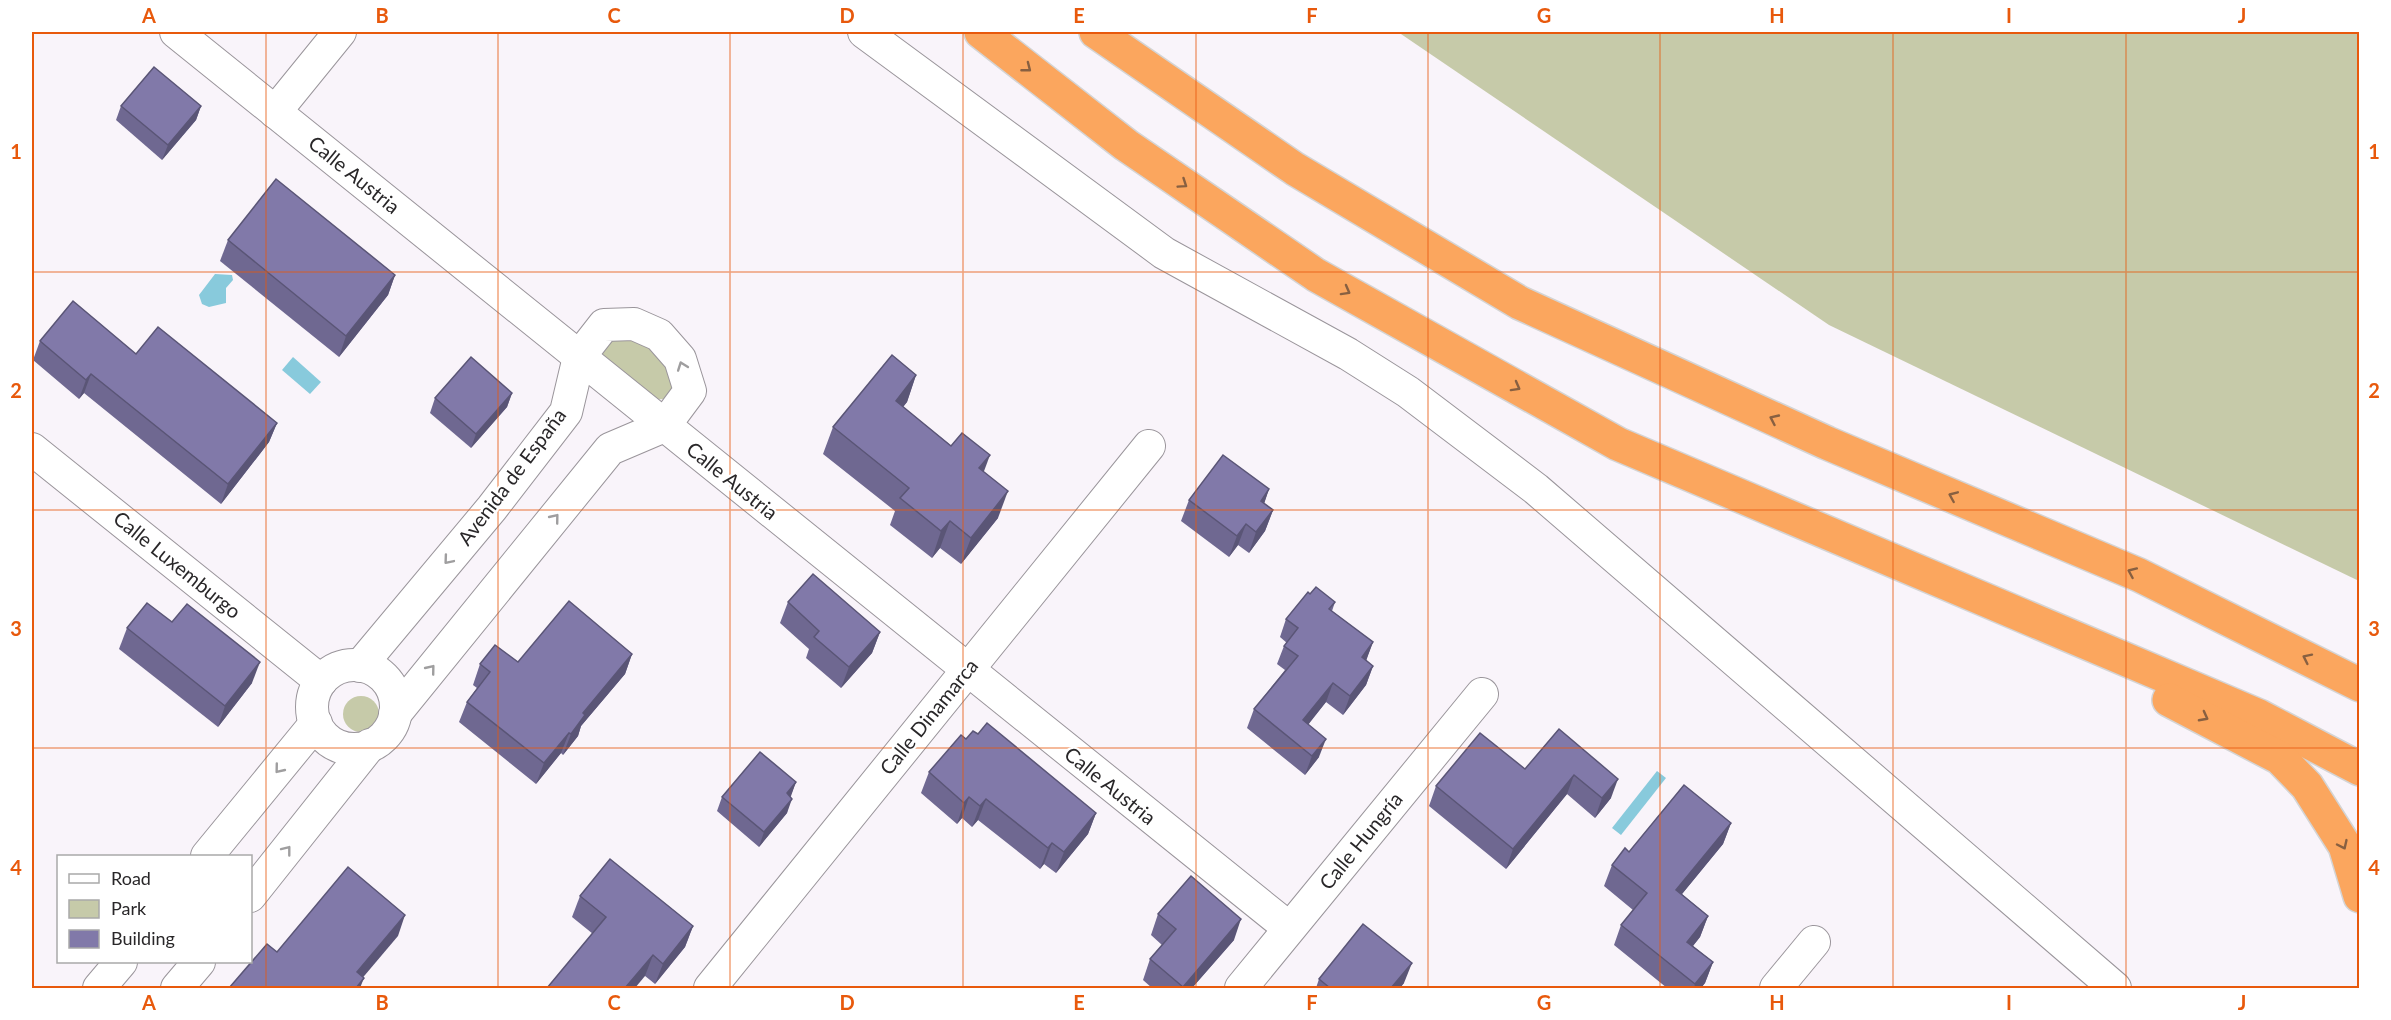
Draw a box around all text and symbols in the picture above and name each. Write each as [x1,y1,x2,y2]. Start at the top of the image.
text: A [141,3,156,27]
text: B [375,3,389,27]
text: C [607,3,621,27]
text: D [839,3,855,27]
text: E [1073,3,1085,27]
text: F [1306,3,1318,27]
text: G [1537,3,1551,27]
text: H [1769,3,1785,27]
text: I [2006,3,2012,27]
text: J [2238,3,2246,27]
one-way arrow [1021,60,1032,71]
street label: Calle Austria [304,130,405,218]
text: 1 [10,139,22,163]
text: 1 [2368,139,2380,163]
one-way arrow [1177,177,1188,188]
one-way arrow [1340,284,1350,296]
one-way arrow [676,362,689,372]
text: 2 [10,378,22,402]
text: 2 [2368,378,2380,402]
one-way arrow [1510,380,1520,391]
street label: Avenida de España [452,403,570,549]
one-way arrow [1769,414,1780,426]
street label: Calle Austria [682,436,783,524]
one-way arrow [1948,491,1959,503]
street label: Calle Luxemburgo [109,506,246,623]
one-way arrow [547,513,558,524]
one-way arrow [444,553,455,564]
one-way arrow [2128,567,2139,579]
text: 3 [10,616,22,640]
text: 3 [2368,616,2380,640]
street label: Calle Dinamarca [874,654,982,779]
one-way arrow [2303,654,2314,666]
one-way arrow [424,665,435,676]
one-way arrow [2197,710,2208,721]
street label: Calle Austria [1060,741,1161,829]
one-way arrow [275,762,286,773]
street label: Calle Hungría [1314,787,1407,894]
one-way arrow [2335,838,2347,849]
one-way arrow [279,846,290,857]
text: 4 [10,855,22,879]
legend [57,855,252,963]
text: 4 [2368,855,2380,879]
text: Road [111,867,151,889]
text: Park [111,897,147,919]
text: Building [111,927,175,949]
text: A [141,990,156,1014]
text: B [375,990,389,1014]
text: C [607,990,621,1014]
text: D [839,990,855,1014]
text: E [1073,990,1085,1014]
text: F [1306,990,1318,1014]
text: G [1537,990,1551,1014]
text: H [1769,990,1785,1014]
text: I [2006,990,2012,1014]
text: J [2238,990,2246,1014]

